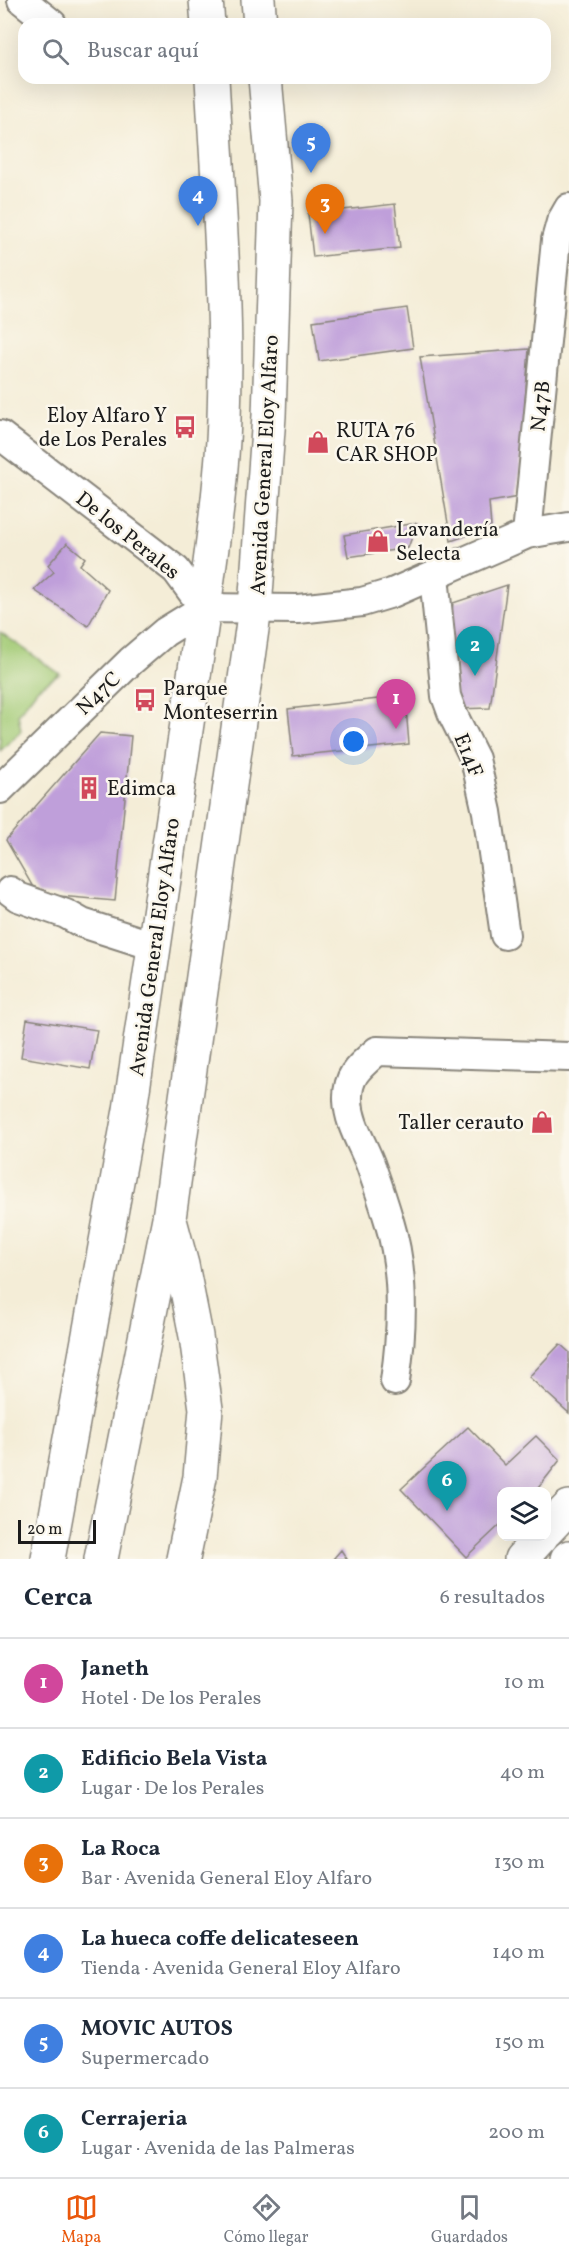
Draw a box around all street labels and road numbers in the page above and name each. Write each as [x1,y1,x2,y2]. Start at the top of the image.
street label: Avenida General Eloy Alfaro [244,334,287,596]
street label: N47B [524,379,559,433]
street label: De los Perales [69,485,185,587]
street label: N47C [70,666,128,723]
street label: E14F [446,729,489,782]
street label: Avenida General Eloy Alfaro [123,816,188,1078]

